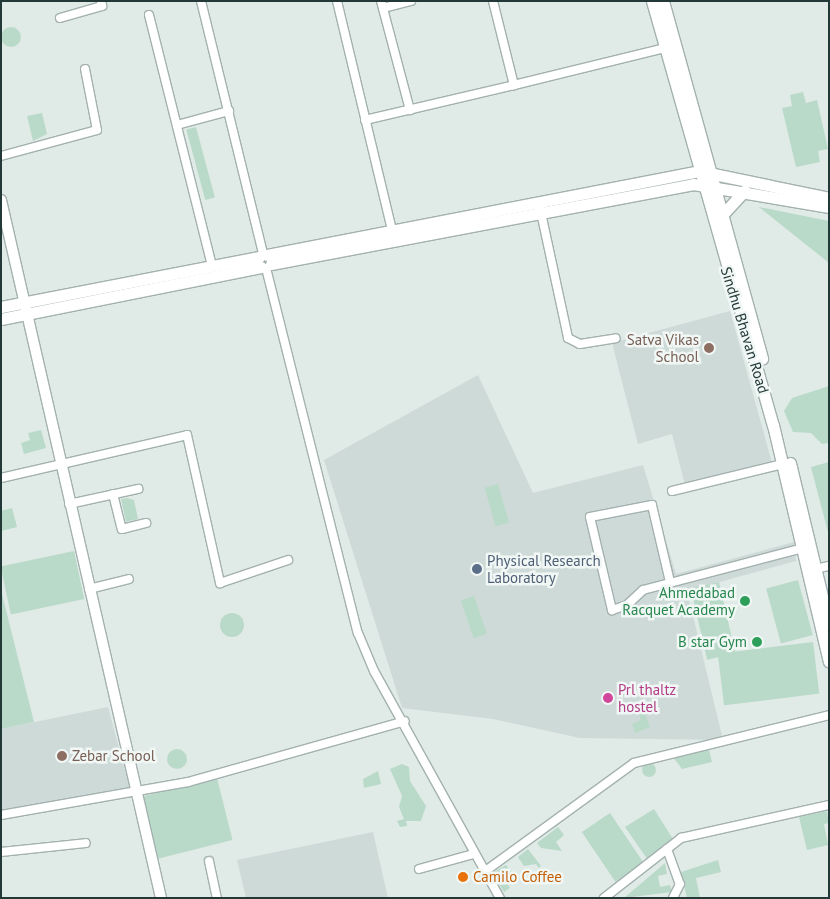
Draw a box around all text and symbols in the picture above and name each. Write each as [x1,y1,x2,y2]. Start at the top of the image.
street label: Sindhu Bhavan Road [717,264,773,396]
place label: Satva Vikas School [626,330,699,365]
marker: Satva Vikas School [703,342,715,354]
place label: Physical Research Laboratory [487,551,601,586]
marker: Physical Research Laboratory [471,563,483,575]
place label: Ahmedabad Racquet Academy [622,583,735,618]
marker: Ahmedabad Racquet Academy [739,595,751,607]
place label: B star Gym [678,633,747,651]
marker: B star Gym [751,636,763,648]
place label: Prl thaltz hostel [618,680,676,715]
marker: Prl thaltz hostel [602,692,614,704]
place label: Zebar School [72,747,155,765]
marker: Zebar School [56,750,68,762]
place label: Camilo Coffee [473,868,562,886]
marker: Camilo Coffee [457,871,469,883]

